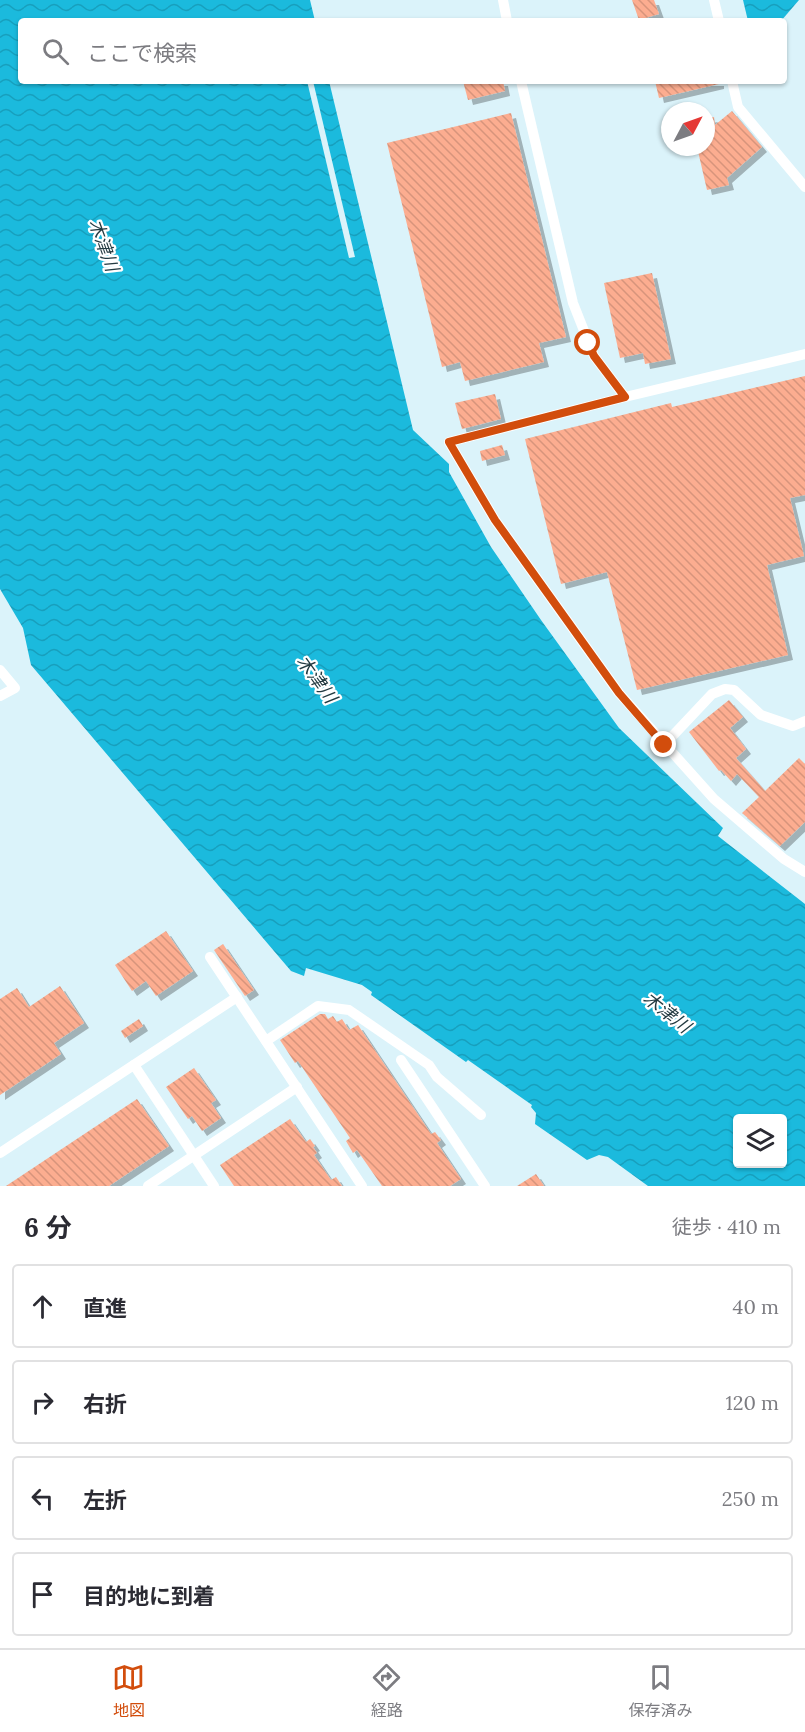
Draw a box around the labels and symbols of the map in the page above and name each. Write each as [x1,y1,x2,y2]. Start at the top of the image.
north arrow [661,102,715,156]
water label: 木津川 [84,216,125,276]
route start [574,329,600,355]
water label: 木津川 [292,650,343,709]
route end [650,731,676,757]
water label: 木津川 [639,986,697,1039]

